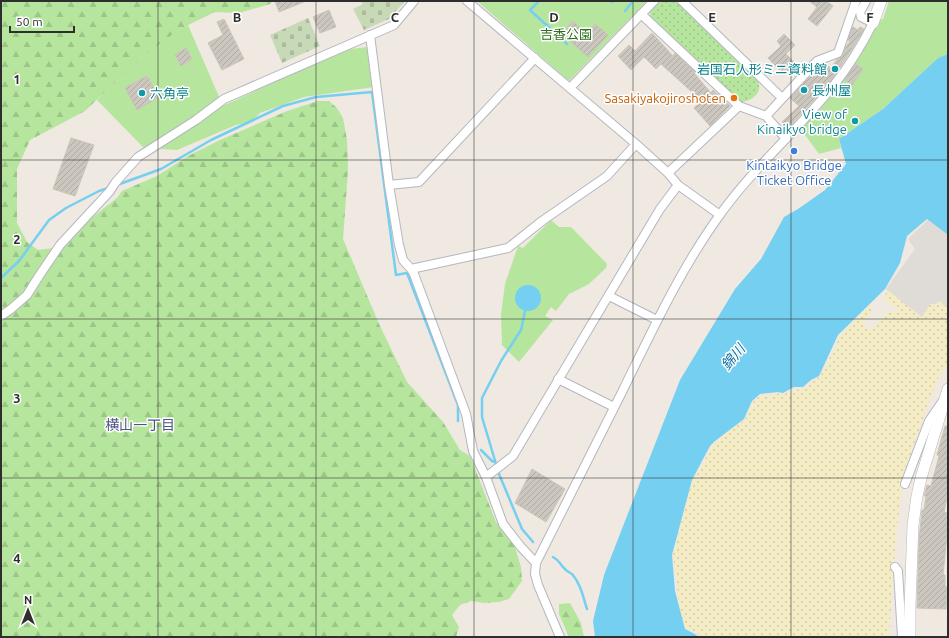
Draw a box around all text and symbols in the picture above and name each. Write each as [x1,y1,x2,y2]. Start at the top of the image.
scale bar [10,8,74,34]
text: B [233,10,242,24]
text: C [391,10,400,24]
text: D [549,10,559,24]
text: E [708,10,716,24]
text: F [866,10,874,24]
text: 50 m [16,15,43,28]
park label: 吉香公園 [540,27,592,41]
place label: 岩国石人形ミニ資料館 [697,62,827,76]
marker: 岩国石人形ミニ資料館 [830,64,840,74]
text: 1 [13,72,21,86]
place label: 長州屋 [812,83,851,97]
marker: 長州屋 [799,85,809,95]
place label: 六角亭 [150,86,189,100]
marker: 六角亭 [137,88,147,98]
place label: Sasakiyakojiroshoten [604,91,726,105]
marker: Sasakiyakojiroshoten [729,93,739,103]
place label: View of Kinaikyo bridge [757,107,847,136]
marker: View of Kinaikyo bridge [850,116,860,126]
marker: Kintaikyo Bridge Ticket Office [789,146,799,156]
place label: Kintaikyo Bridge Ticket Office [746,158,842,187]
text: 2 [13,232,21,246]
water label: 錦川 [718,340,749,373]
text: 3 [13,391,21,405]
district label: 横山一丁目 [105,417,175,433]
text: 4 [13,551,21,565]
north arrow [8,590,48,630]
text: N [24,594,32,606]

